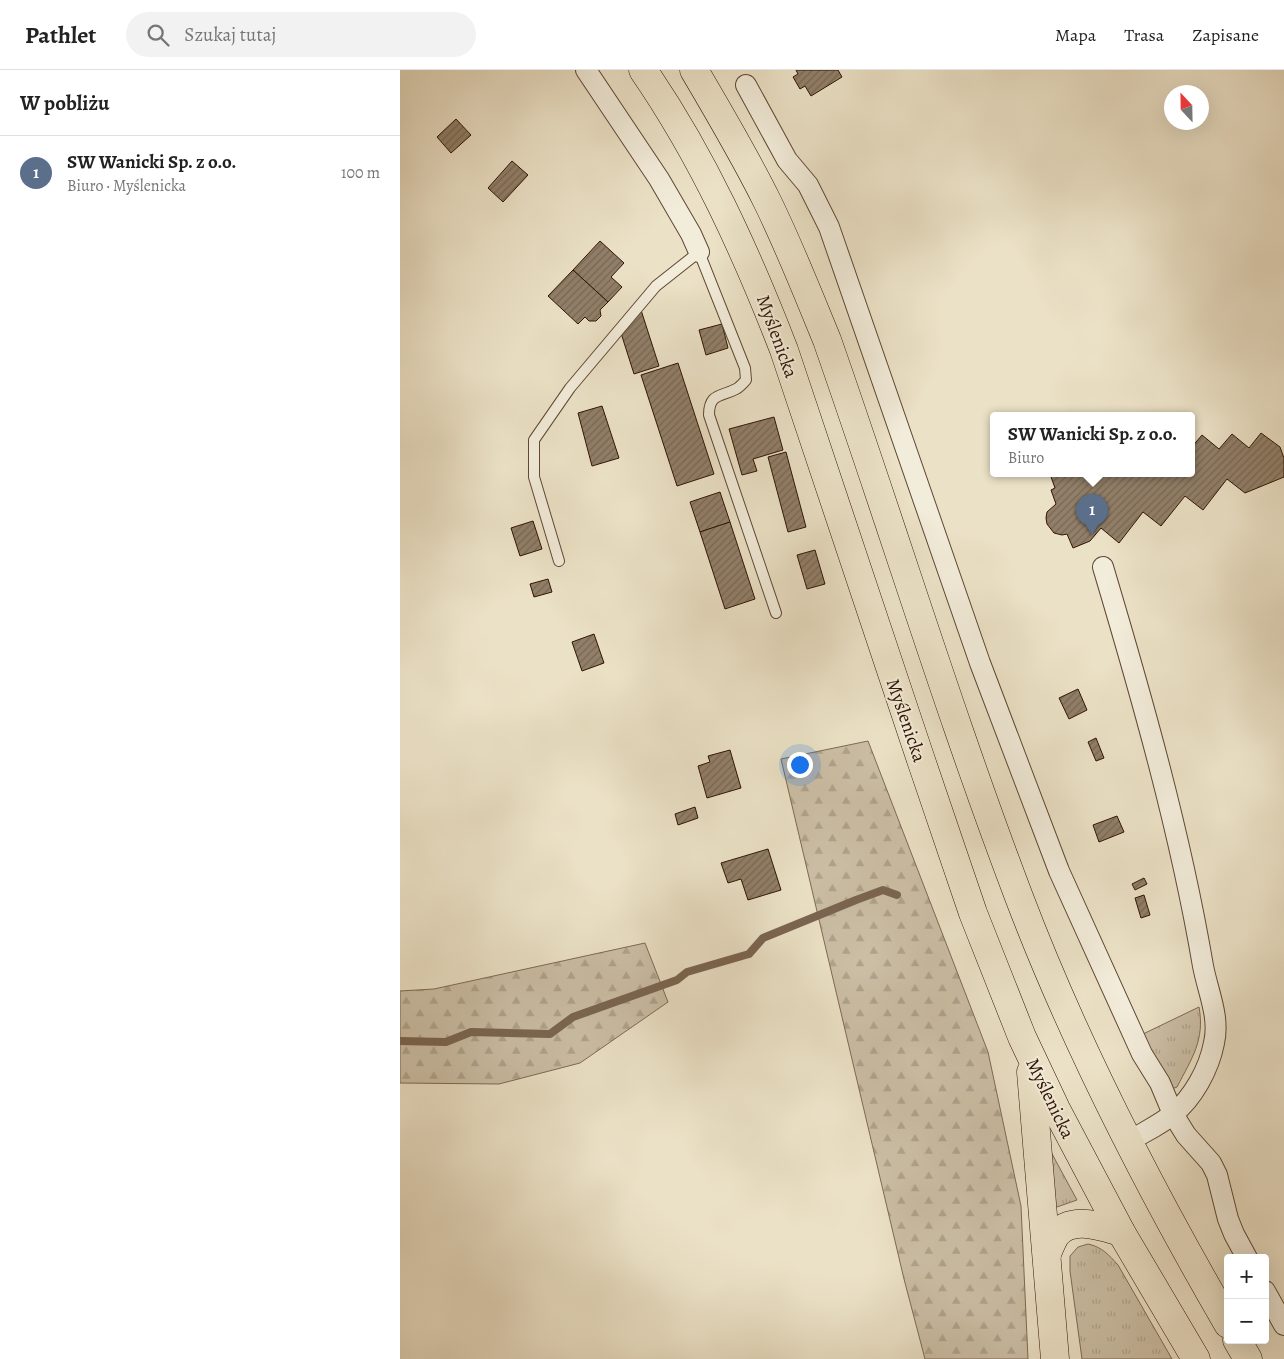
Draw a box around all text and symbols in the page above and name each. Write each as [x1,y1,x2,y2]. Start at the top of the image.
search box [126,12,476,57]
text: Pathlet [25,19,96,51]
icon: search [144,21,172,49]
text: Szukaj tutaj [184,22,276,48]
text: Mapa [1055,23,1096,47]
text: Trasa [1124,23,1164,47]
text: Zapisane [1192,23,1259,47]
north arrow [1164,85,1209,130]
text: W pobliżu [20,89,109,117]
text: SW Wanicki Sp. z o.o. [67,149,236,175]
text: 1 [33,162,39,184]
text: 100 m [341,162,380,184]
text: Biuro · Myślenicka [67,175,186,197]
street label: Myślenicka [750,291,804,382]
popup [990,412,1195,477]
text: SW Wanicki Sp. z o.o. [1008,421,1177,447]
text: Biuro [1008,447,1044,469]
pin: 1 [1076,494,1108,535]
street label: Myślenicka [880,675,933,766]
your location [787,752,813,778]
street label: Myślenicka [1019,1054,1081,1143]
map controls [1224,1254,1269,1344]
button: + [1224,1254,1269,1299]
button: − [1224,1299,1269,1344]

